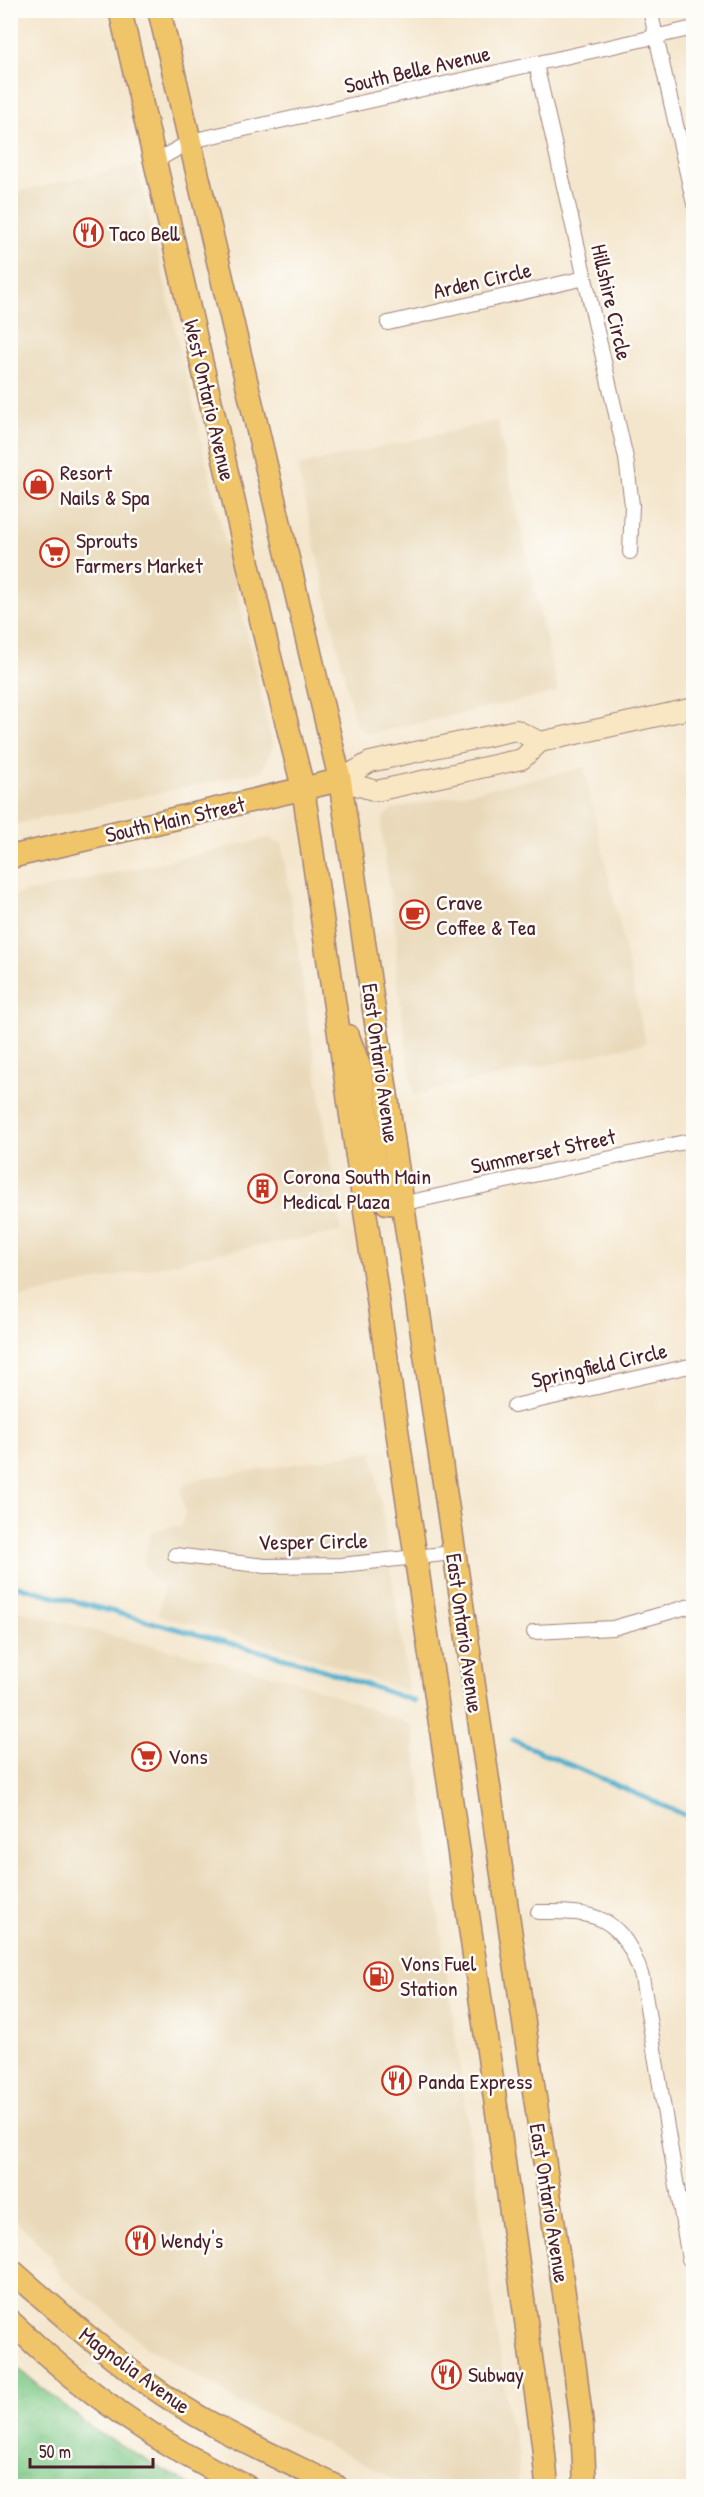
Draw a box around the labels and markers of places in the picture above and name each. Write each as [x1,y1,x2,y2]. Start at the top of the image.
restaurant icon: Taco Bell [72,217,104,249]
place label: Taco Bell [109,218,180,248]
place label: Resort Nails & Spa [60,457,150,512]
shop icon: Resort Nails & Spa [23,469,55,501]
place label: Sprouts Farmers Market [75,525,203,580]
supermarket icon: Sprouts Farmers Market [39,537,71,569]
place label: Crave Coffee & Tea [436,887,536,942]
cafe icon: Crave Coffee & Tea [399,899,431,931]
place label: Corona South Main Medical Plaza [283,1161,431,1216]
building icon: Corona South Main Medical Plaza [246,1173,278,1205]
supermarket icon: Vons [131,1740,163,1772]
place label: Vons [168,1741,208,1771]
place label: Vons Fuel Station [400,1948,477,2003]
fuel station icon: Vons Fuel Station [363,1960,395,1992]
restaurant icon: Panda Express [381,2065,413,2097]
place label: Panda Express [418,2066,533,2096]
restaurant icon: Wendy's [124,2224,156,2256]
place label: Wendy's [161,2225,223,2255]
restaurant icon: Subway [431,2358,463,2390]
place label: Subway [468,2359,524,2389]

